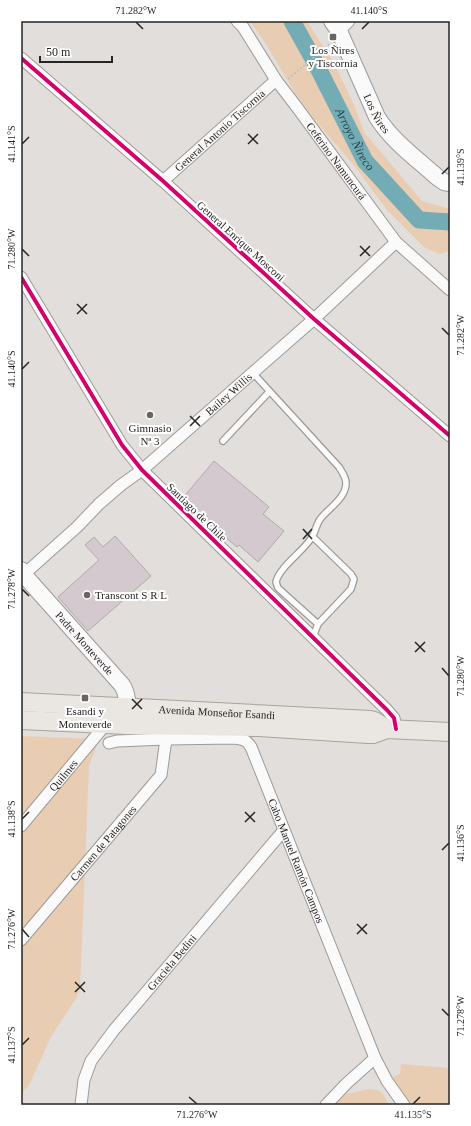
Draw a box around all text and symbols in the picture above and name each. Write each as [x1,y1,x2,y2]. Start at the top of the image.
text: 71.282°W [116,5,157,16]
text: 41.140°S [350,5,388,16]
marker: Los Ñires y Tiscornia [328,32,338,42]
scale bar [40,38,112,64]
place label: Los Ñires y Tiscornia [308,44,358,69]
text: 50 m [46,45,71,59]
street label: General Antonio Tiscornia [172,87,267,174]
street label: Los Ñires [361,92,393,136]
water label: Arroyo Ñireco [332,105,377,173]
street label: Ceferino Namuncurá [304,120,369,202]
text: 41.141°S [6,125,17,163]
text: 41.139°S [455,148,466,186]
street label: General Enrique Mosconi [195,199,287,283]
text: 71.280°W [6,228,17,269]
text: 71.282°W [455,314,466,355]
text: 41.140°S [6,350,17,388]
street label: Bailey Willis [203,370,254,418]
marker: Gimnasio Nª 3 [145,410,155,420]
place label: Gimnasio Nª 3 [129,422,172,447]
street label: Santiago de Chile [165,481,229,544]
text: 71.278°W [6,568,17,609]
place label: Transcont S R L [95,589,167,601]
marker: Transcont S R L [82,590,92,600]
street label: Padre Monteverde [53,609,116,677]
text: 71.280°W [455,655,466,696]
marker: Esandi y Monteverde [80,693,90,703]
street label: Avenida Monseñor Esandi [158,703,275,721]
place label: Esandi y Monteverde [58,705,112,730]
street label: Quilmes [47,757,80,793]
street label: Cabo Manuel Ramón Campos [266,797,327,925]
text: 41.138°S [6,800,17,838]
street label: Carmen de Patagones [68,803,139,883]
text: 41.136°S [455,824,466,862]
text: 71.276°W [6,908,17,949]
street label: Graciela Bedini [145,932,199,993]
text: 71.278°W [455,995,466,1036]
text: 41.137°S [6,1026,17,1064]
text: 71.276°W [177,1109,218,1120]
text: 41.135°S [394,1109,432,1120]

